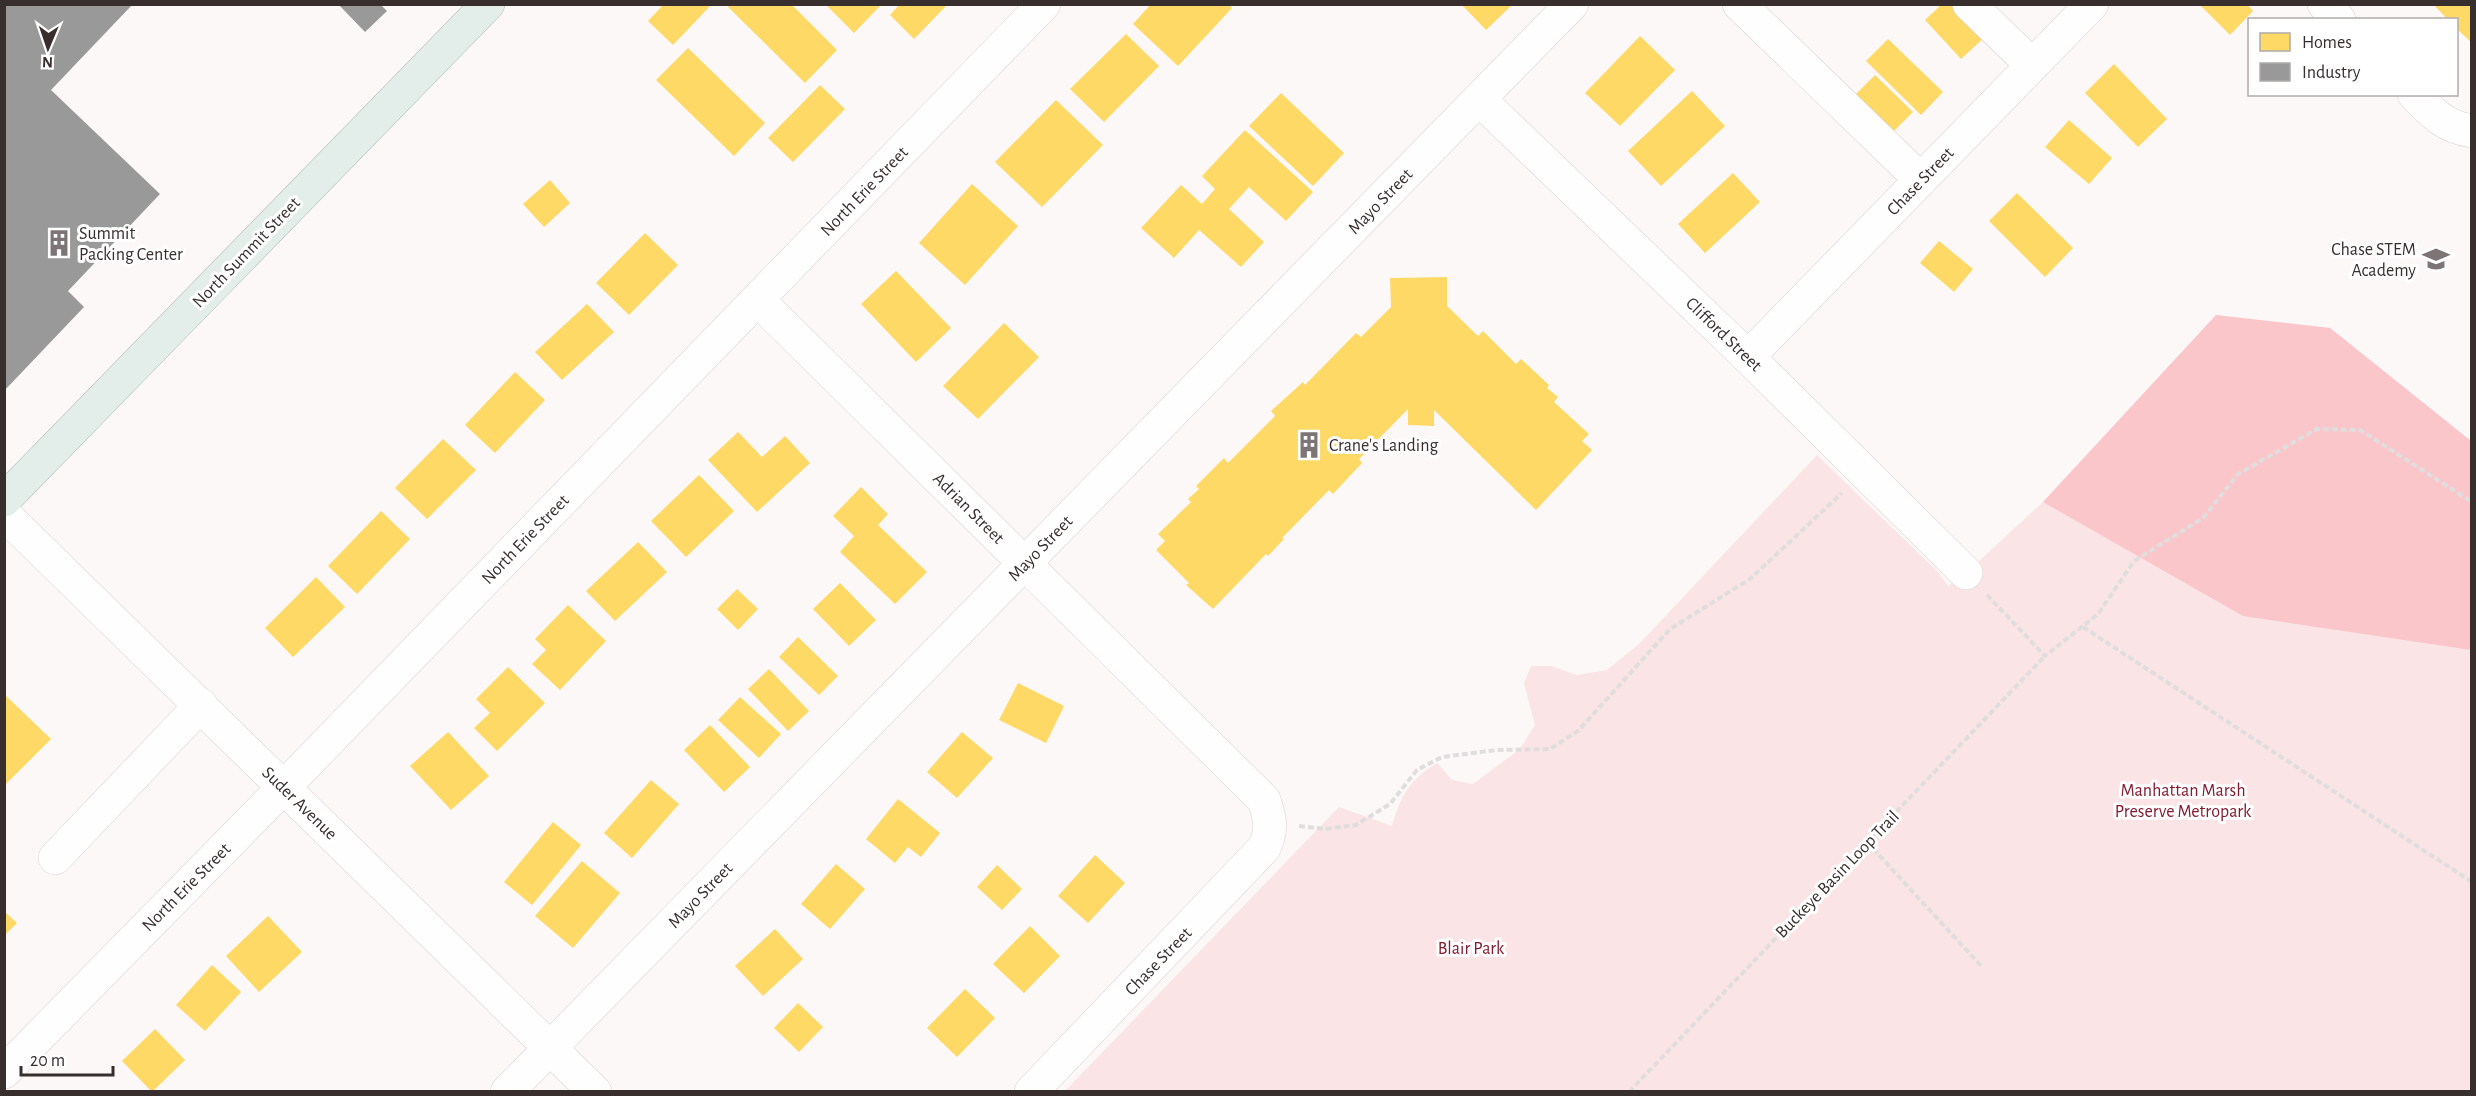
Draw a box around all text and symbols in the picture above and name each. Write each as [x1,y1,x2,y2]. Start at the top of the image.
north arrow [18,18,78,78]
legend [2248,18,2458,96]
text: Homes [2302,34,2352,52]
text: N [42,54,53,70]
text: Industry [2302,64,2361,82]
street label: North Erie Street [818,143,912,240]
street label: Chase Street [1884,144,1958,219]
street label: Mayo Street [1345,165,1416,238]
street label: North Summit Street [190,194,304,311]
place label: Summit Packing Center [79,225,183,264]
building icon: Summit Packing Center [44,228,74,258]
place label: Chase STEM Academy [2331,241,2416,280]
school or university icon: Chase STEM Academy [2421,244,2451,274]
street label: Clifford Street [1682,294,1765,375]
building icon: Crane's Landing [1294,430,1324,460]
place label: Crane's Landing [1329,437,1438,455]
street label: Adrian Street [929,470,1007,548]
street label: North Erie Street [479,491,573,588]
street label: Mayo Street [1005,512,1076,585]
street label: Suder Avenue [258,764,340,844]
park label: Manhattan Marsh Preserve Metropark [2115,782,2252,821]
street label: Buckeye Basin Loop Trail [1772,808,1903,942]
street label: North Erie Street [139,840,235,935]
street label: Mayo Street [665,859,736,932]
street label: Chase Street [1122,924,1196,999]
park label: Blair Park [1438,940,1505,958]
scale bar [21,1039,112,1077]
text: 20 m [30,1052,65,1070]

